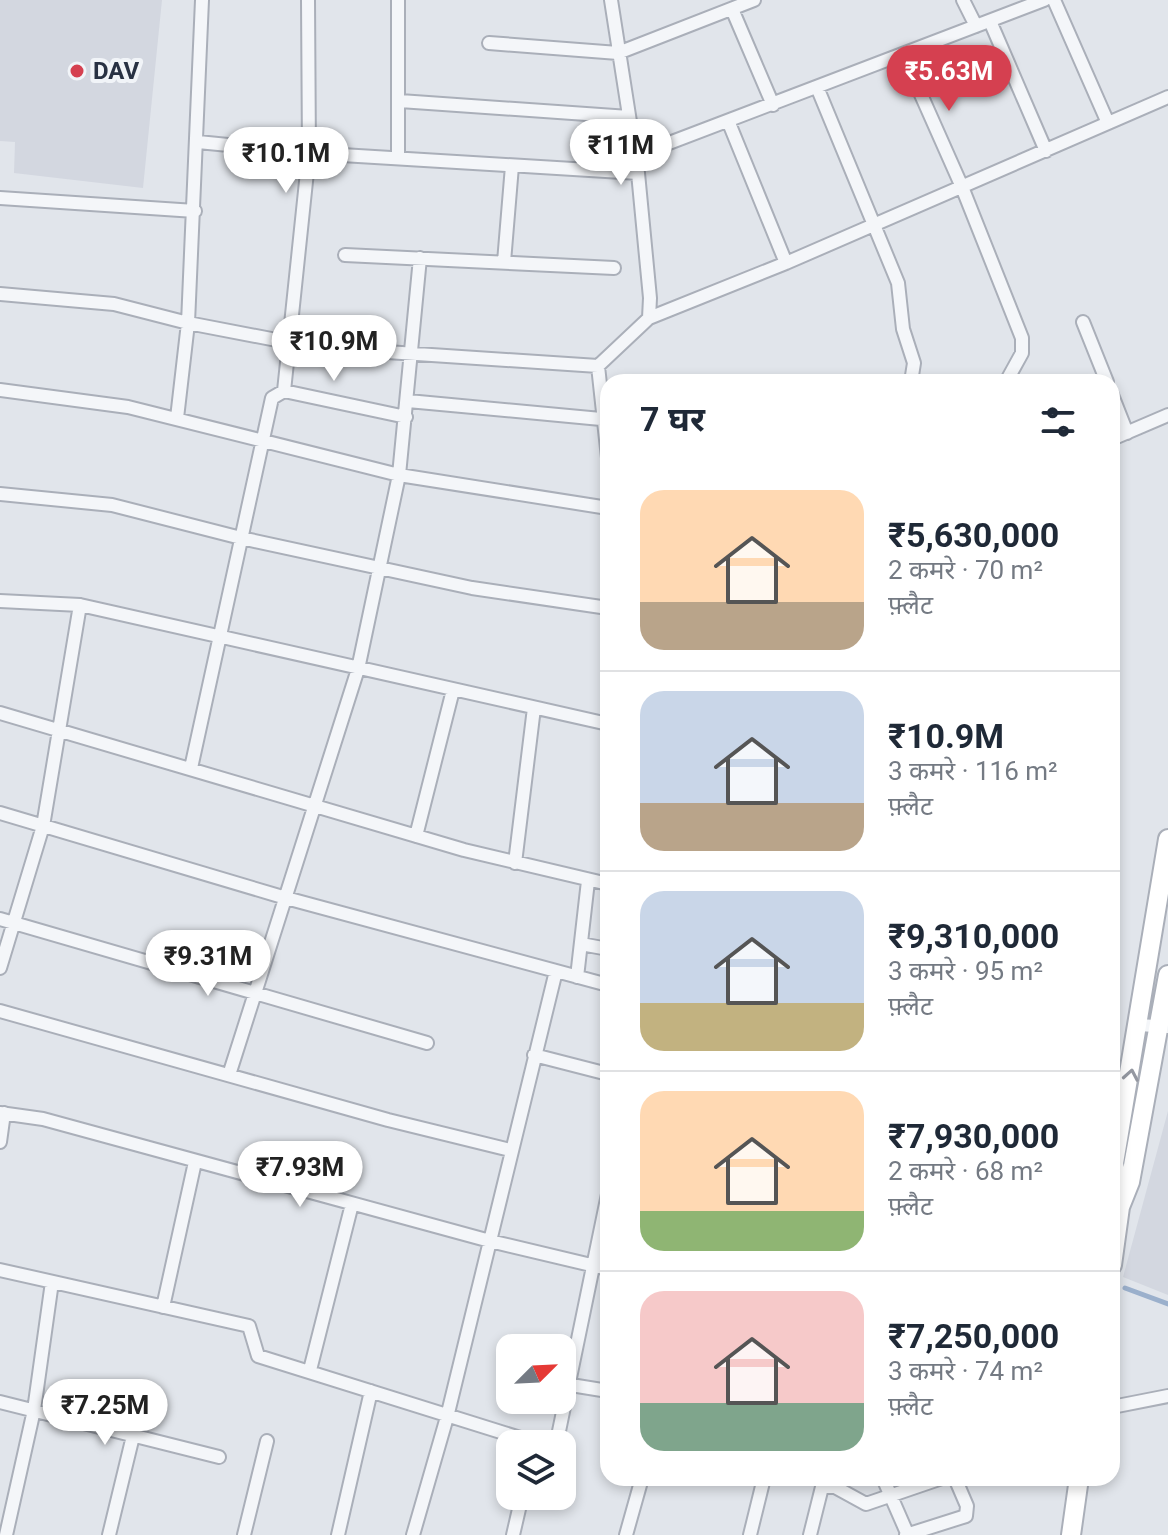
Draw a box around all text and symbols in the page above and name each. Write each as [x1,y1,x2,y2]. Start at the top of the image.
pin: ₹5.63M [884,45,1014,113]
text: ₹5.63M [905,56,993,86]
place label: DAV [93,57,140,85]
marker: DAV [68,62,86,80]
pin: ₹11M [574,119,668,187]
pin: ₹10.1M [221,127,351,195]
text: ₹11M [588,130,654,160]
text: ₹10.1M [242,138,330,168]
pin: ₹10.9M [269,315,399,383]
text: ₹10.9M [290,326,378,356]
text: 7 घर [640,399,705,439]
icon: filters [1036,400,1080,444]
text: ₹5,630,000 [888,515,1059,555]
icon: home [704,522,800,618]
text: 2 कमरे · 70 m² [888,555,1043,585]
text: फ़्लैट [888,590,933,620]
text: ₹10.9M [888,716,1004,756]
icon: home [704,723,800,819]
text: 3 कमरे · 116 m² [888,756,1058,786]
text: फ़्लैट [888,791,933,821]
text: ₹9,310,000 [888,916,1059,956]
icon: home [704,923,800,1019]
pin: ₹9.31M [143,930,273,998]
text: ₹9.31M [164,941,252,971]
text: 3 कमरे · 95 m² [888,956,1043,986]
text: फ़्लैट [888,991,933,1021]
one-way arrow [1121,1068,1138,1082]
text: ₹7,930,000 [888,1116,1059,1156]
icon: home [704,1123,800,1219]
pin: ₹7.93M [235,1141,365,1209]
text: ₹7.93M [256,1152,344,1182]
text: 2 कमरे · 68 m² [888,1156,1043,1186]
text: फ़्लैट [888,1191,933,1221]
text: ₹7,250,000 [888,1316,1059,1356]
icon: home [704,1323,800,1419]
north arrow [496,1334,576,1414]
map controls [496,1334,576,1510]
text: 3 कमरे · 74 m² [888,1356,1043,1386]
pin: ₹7.25M [40,1379,170,1447]
text: ₹7.25M [61,1390,149,1420]
text: फ़्लैट [888,1391,933,1421]
button: layers [496,1430,576,1510]

